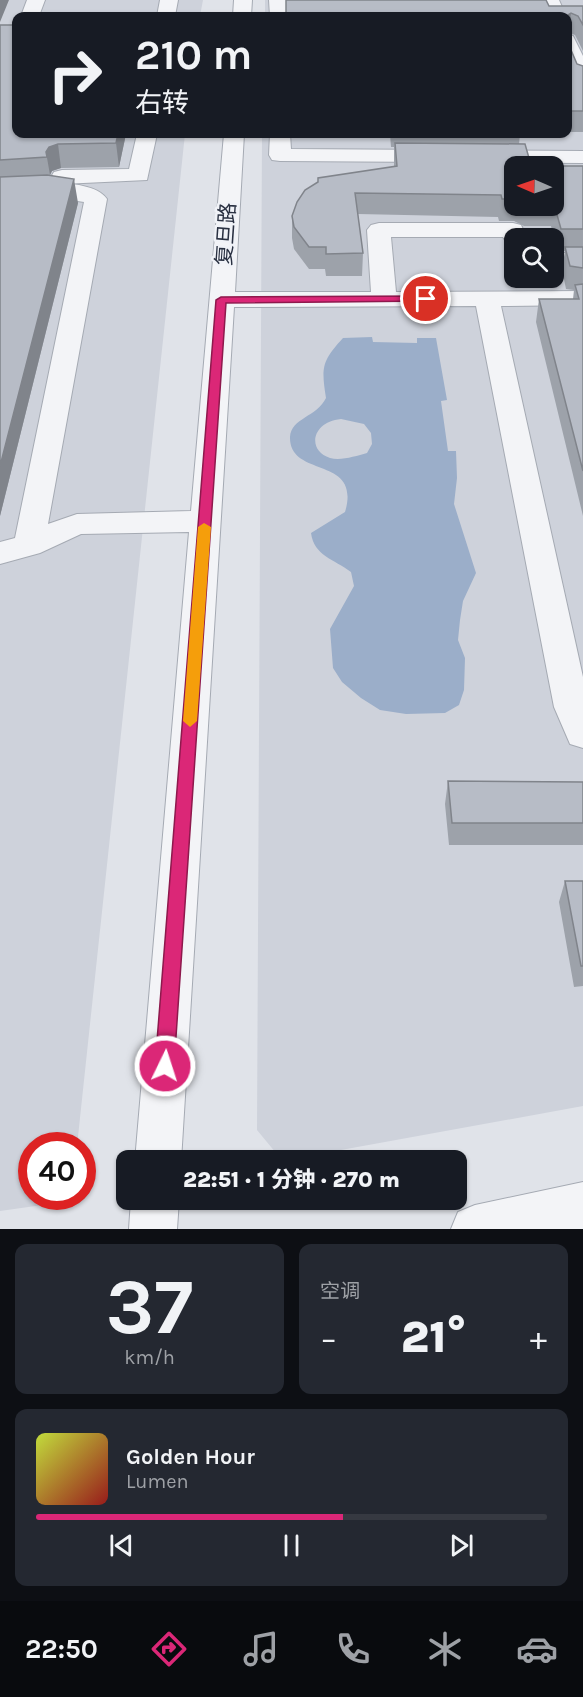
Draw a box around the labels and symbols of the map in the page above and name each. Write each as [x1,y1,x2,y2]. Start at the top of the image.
north arrow [504,156,564,216]
street label: 复旦路 [212,202,240,266]
pin [400,273,451,324]
position arrow [133,1034,197,1098]
speed limit sign: 40 [18,1132,96,1210]

